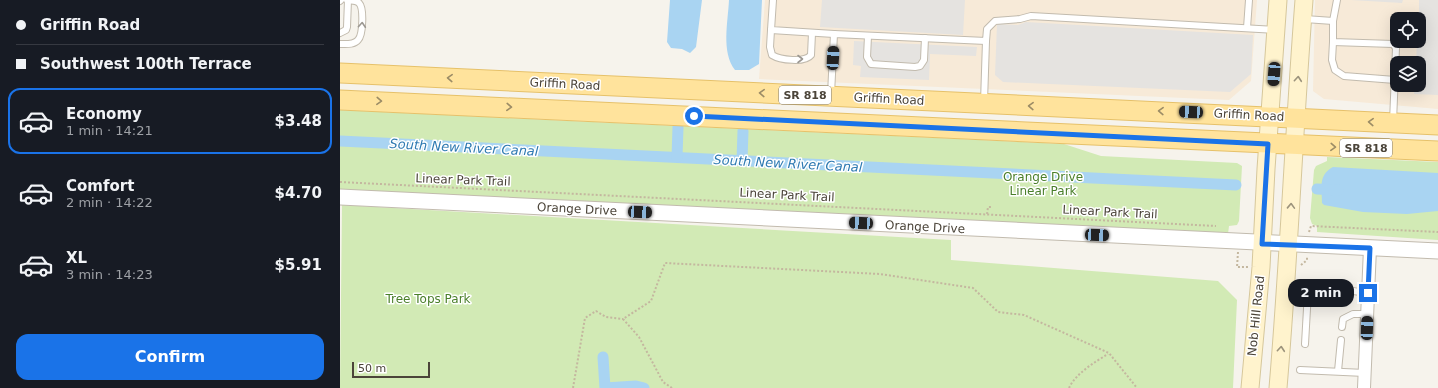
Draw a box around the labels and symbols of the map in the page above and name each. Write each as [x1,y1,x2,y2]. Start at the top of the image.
one-way arrow [357,22,366,28]
car [826,46,840,70]
one-way arrow [797,55,803,63]
car [1267,62,1281,86]
one-way arrow [447,74,453,83]
street label: Griffin Road [529,75,601,93]
one-way arrow [1293,76,1302,82]
road number: SR 818 [779,86,831,104]
one-way arrow [759,88,765,97]
street label: Griffin Road [853,90,925,108]
one-way arrow [376,97,382,106]
one-way arrow [1028,101,1034,110]
one-way arrow [506,103,512,112]
car [1179,105,1203,119]
street label: Griffin Road [1213,106,1285,124]
route start [685,107,703,125]
one-way arrow [1158,107,1164,115]
one-way arrow [1368,117,1374,126]
water label: South New River Canal [389,136,539,159]
road number: SR 818 [1340,139,1392,157]
one-way arrow [1330,142,1336,151]
water label: South New River Canal [713,152,863,175]
park label: Orange Drive Linear Park [1003,170,1083,198]
street label: Linear Park Trail [415,171,511,189]
street label: Linear Park Trail [739,186,835,204]
street label: Orange Drive [537,200,617,218]
street label: Linear Park Trail [1062,203,1158,221]
one-way arrow [1286,203,1295,209]
car [628,205,652,219]
car [849,216,873,230]
street label: Orange Drive [885,218,965,236]
car [1085,228,1109,242]
street label: Nob Hill Road [1245,275,1267,357]
callout: 2 min [1288,279,1354,307]
route end [1359,284,1377,302]
park label: Tree Tops Park [384,292,471,306]
car [1361,316,1373,340]
one-way arrow [1277,346,1286,352]
scale bar [352,360,430,379]

